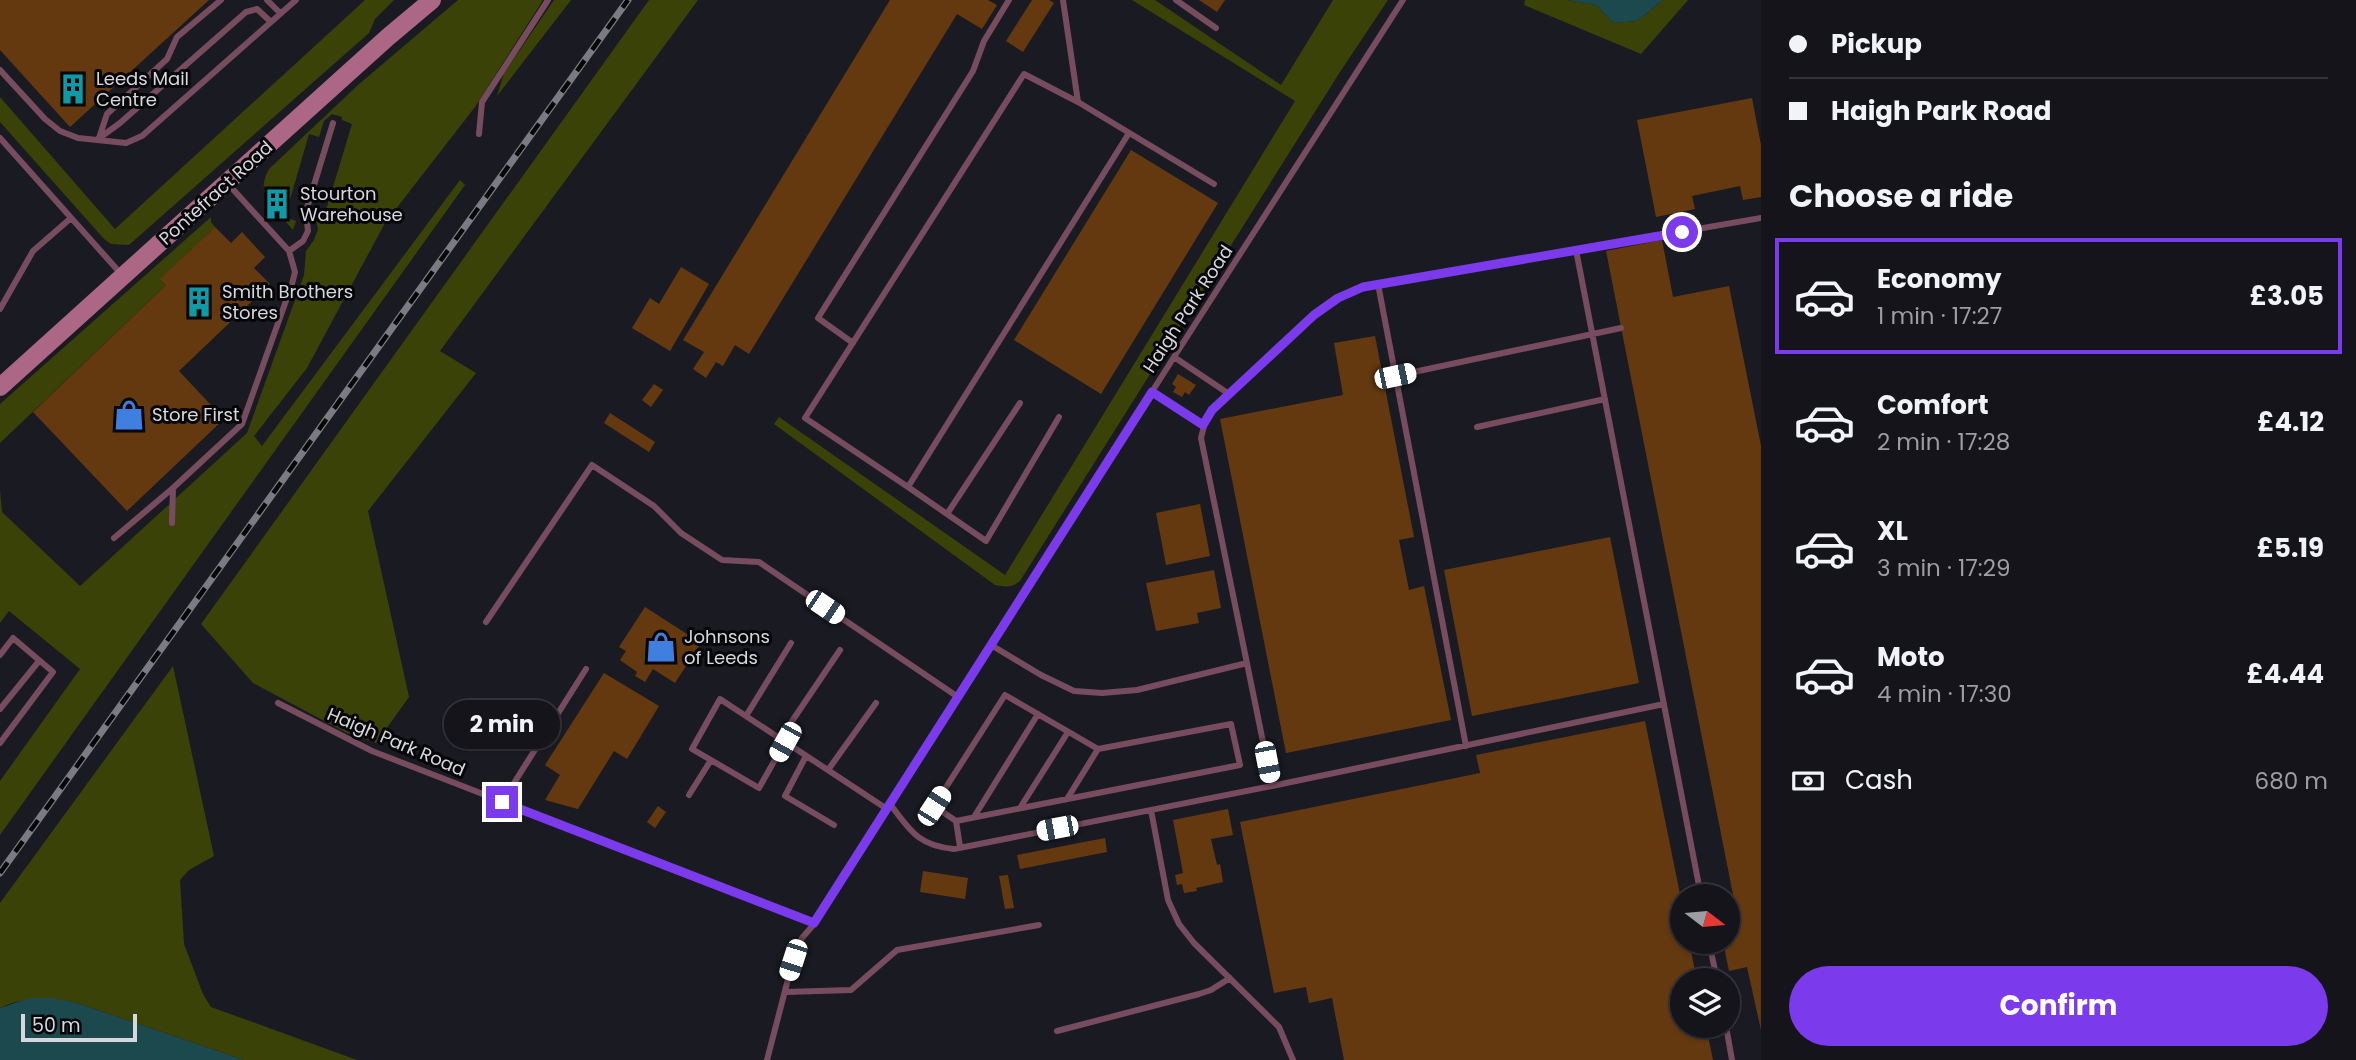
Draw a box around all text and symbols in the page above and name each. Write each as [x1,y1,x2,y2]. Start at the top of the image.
text: Pickup [1831,26,1922,62]
place label: Leeds Mail Centre [96,66,189,112]
building icon: Leeds Mail Centre [56,72,90,106]
text: Haigh Park Road [1831,93,2051,129]
street label: Pontefract Road [153,135,278,250]
text: Choose a ride [1789,173,2013,218]
place label: Stourton Warehouse [300,181,403,227]
building icon: Stourton Warehouse [260,187,294,221]
route start [1666,216,1698,248]
street label: Haigh Park Road [1137,240,1238,377]
text: Economy [1877,261,2001,297]
icon: car [1793,265,1856,328]
text: £3.05 [2250,278,2324,314]
place label: Smith Brothers Stores [222,279,353,325]
building icon: Smith Brothers Stores [182,285,216,319]
text: 1 min · 17:27 [1877,300,2002,332]
car [1373,361,1418,391]
text: Comfort [1877,387,1989,423]
icon: car [1793,391,1856,454]
shop icon: Store First [112,398,146,432]
place label: Store First [152,402,239,427]
text: £4.12 [2257,404,2324,440]
text: 2 min · 17:28 [1877,426,2010,458]
text: XL [1877,513,1908,549]
icon: car [1793,517,1856,580]
text: £5.19 [2257,530,2324,566]
text: 3 min · 17:29 [1877,552,2010,584]
car [802,587,849,627]
place label: Johnsons of Leeds [684,624,770,670]
shop icon: Johnsons of Leeds [644,630,678,664]
text: Moto [1877,639,1945,675]
icon: car [1793,643,1856,706]
text: £4.44 [2247,656,2324,692]
text: 4 min · 17:30 [1877,678,2012,710]
callout: 2 min [444,700,560,750]
street label: Haigh Park Road [323,701,469,782]
text: 2 min [470,708,534,740]
car [766,719,805,765]
car [1253,739,1282,785]
icon: cash [1789,762,1827,800]
text: Cash [1845,762,1913,798]
text: 680 m [2255,765,2328,797]
car [914,783,955,829]
route end [486,786,518,818]
car [1035,814,1080,842]
north arrow [1670,884,1740,954]
map controls [1670,884,1740,1038]
car [777,937,810,983]
button: Confirm [1789,966,2328,1046]
button: layers [1670,968,1740,1038]
scale bar [21,1011,136,1043]
text: 50 m [32,1012,81,1039]

